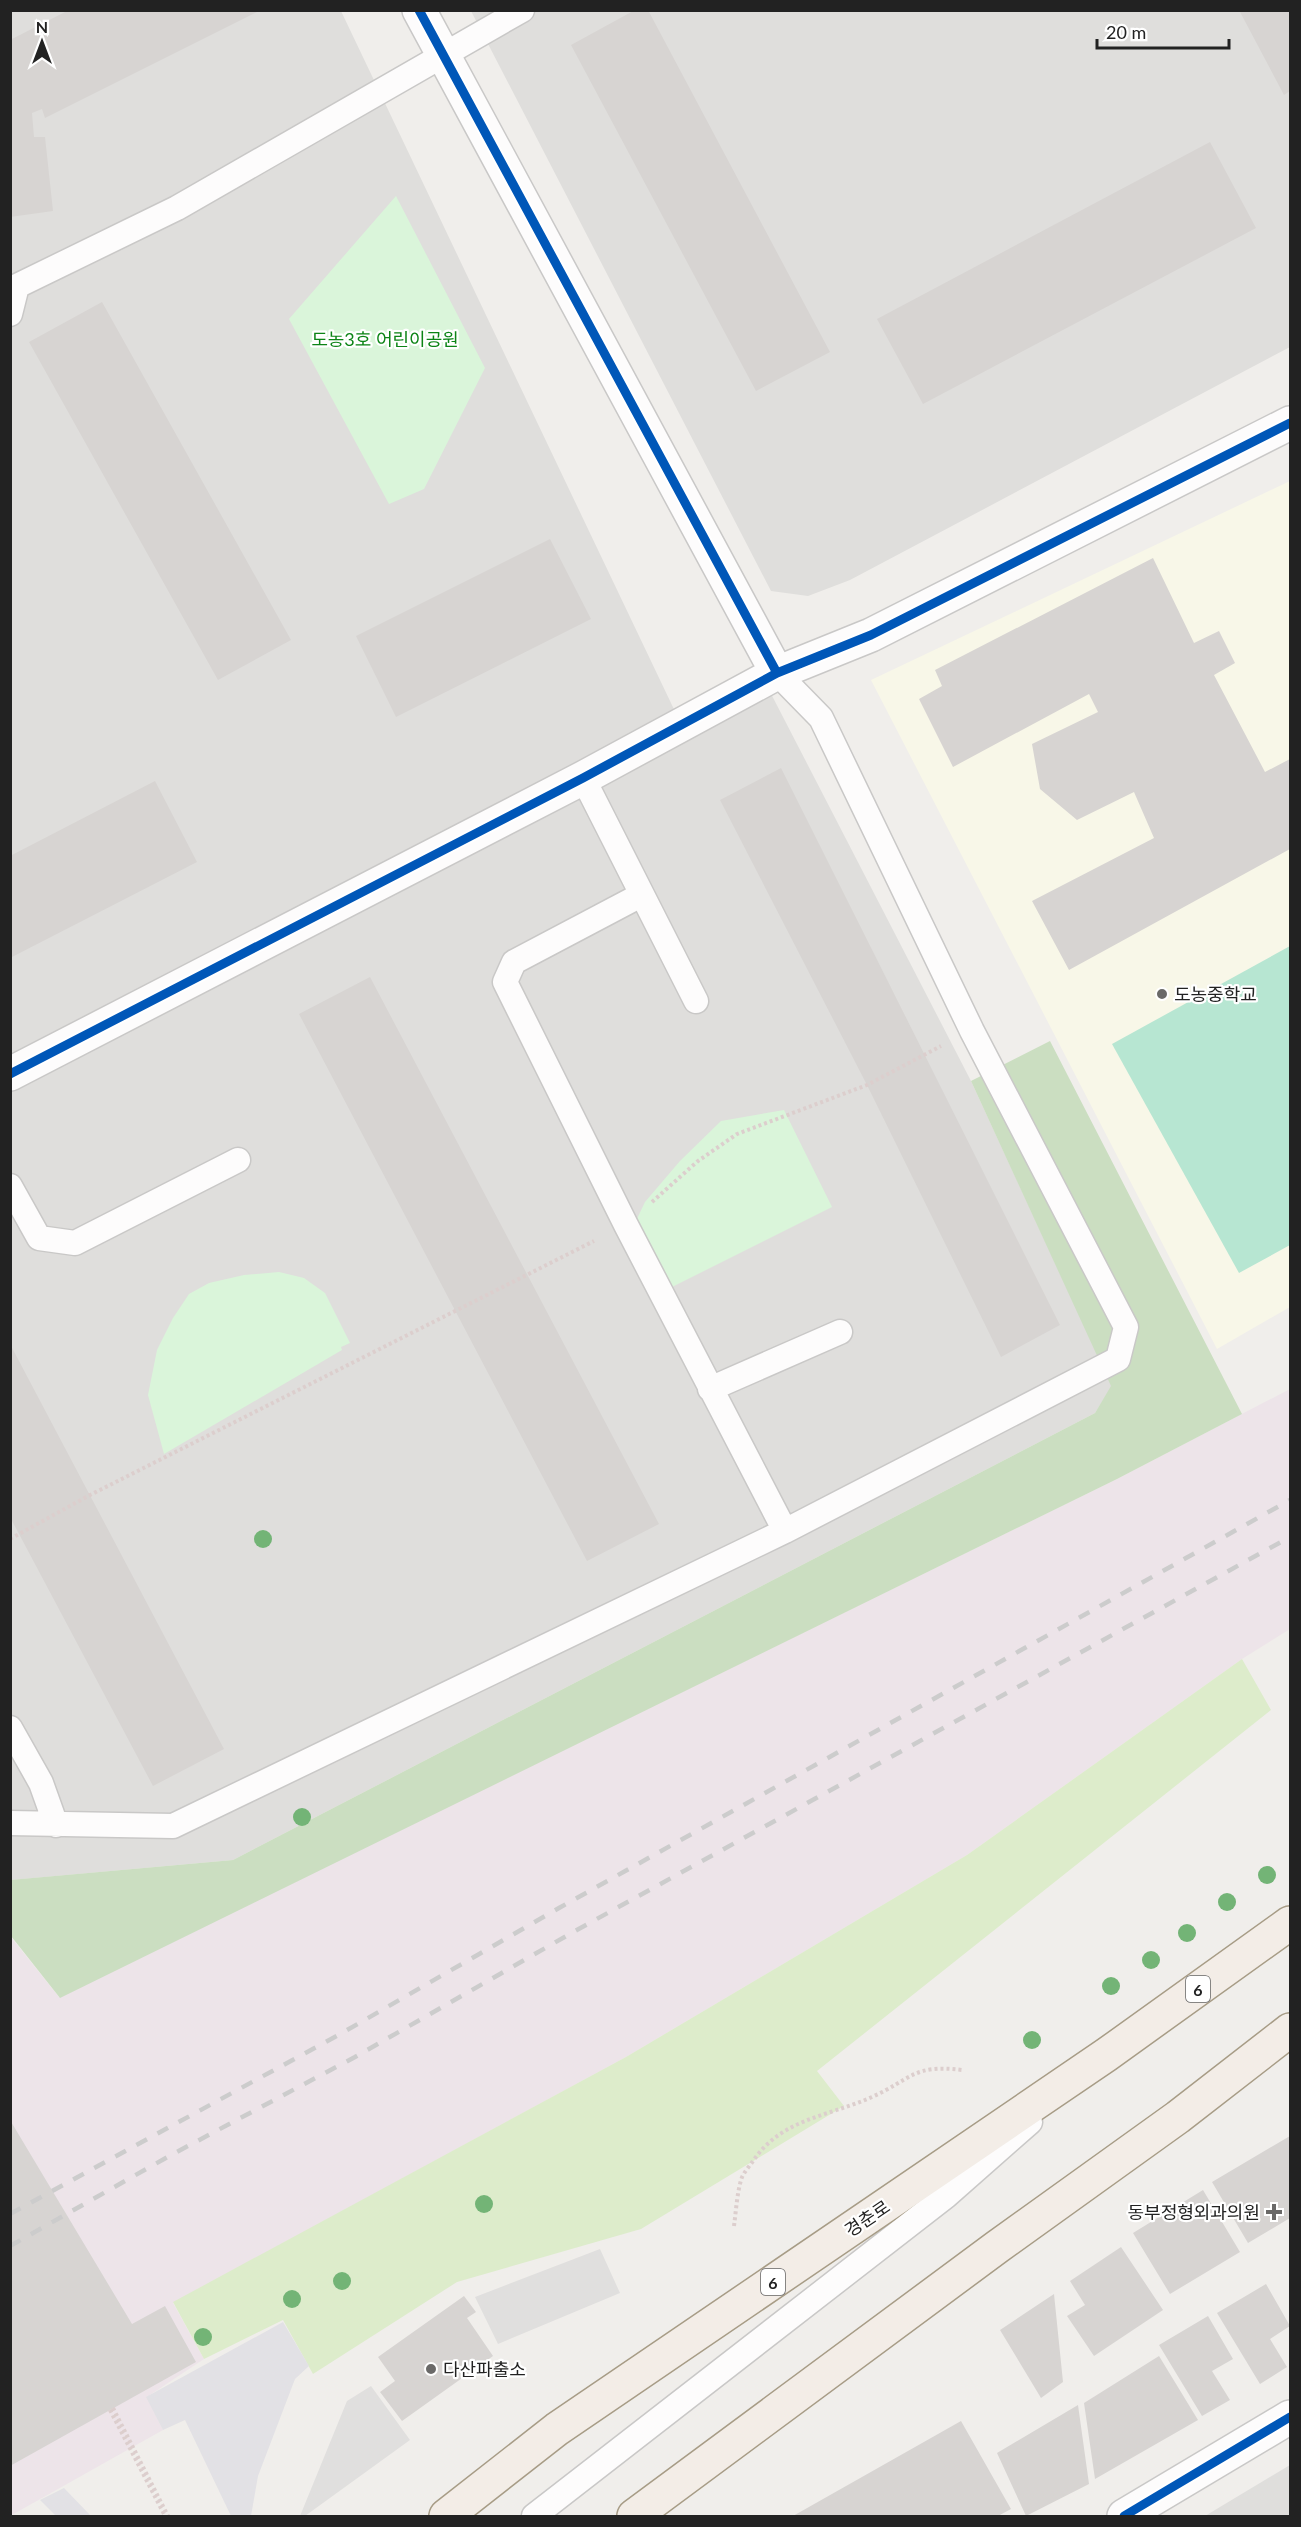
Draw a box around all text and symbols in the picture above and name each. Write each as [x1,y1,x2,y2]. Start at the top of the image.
north arrow [12,12,72,72]
scale bar [1097,12,1229,50]
text: N [36,17,48,36]
text: 20 m [1106,21,1146,43]
park label: 도농3호 어린이공원 [311,328,459,350]
place label: 도농중학교 [1174,983,1257,1005]
marker: 도농중학교 [1155,987,1169,1001]
road number: 6 [1186,1976,1210,2002]
street label: 경춘로 [840,2195,894,2241]
place label: 동부정형외과의원 [1128,2201,1260,2223]
marker: 동부정형외과의원 [1265,2203,1283,2221]
road number: 6 [761,2269,785,2295]
place label: 다산파출소 [443,2358,526,2380]
marker: 다산파출소 [424,2362,438,2376]

